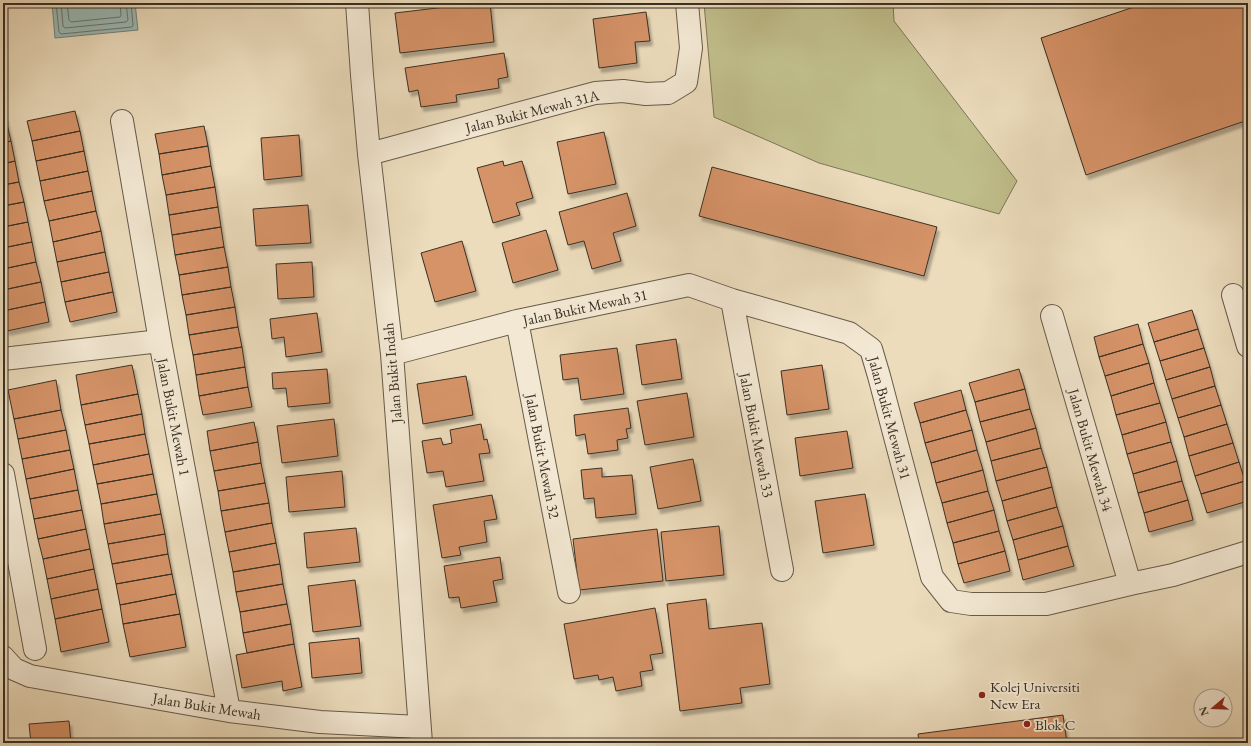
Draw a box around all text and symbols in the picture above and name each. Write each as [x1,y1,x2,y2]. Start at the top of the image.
street label: Jalan Bukit Mewah 31A [461,85,602,137]
street label: Jalan Bukit Mewah 31 [519,285,649,330]
street label: Jalan Bukit Indah [378,322,406,426]
street label: Jalan Bukit Mewah 31 [864,352,916,482]
street label: Jalan Bukit Mewah 1 [153,354,195,478]
street label: Jalan Bukit Mewah 33 [735,369,778,499]
street label: Jalan Bukit Mewah 34 [1064,384,1118,514]
street label: Jalan Bukit Mewah 32 [521,390,565,521]
place label: Kolej Universiti New Era [990,677,1080,713]
street label: Jalan Bukit Mewah [149,688,263,724]
north arrow [1193,688,1233,728]
marker: Kolej Universiti New Era [977,690,987,700]
text: N [1195,705,1212,718]
place label: Blok C [1035,715,1075,734]
marker: Blok C [1022,719,1032,729]

